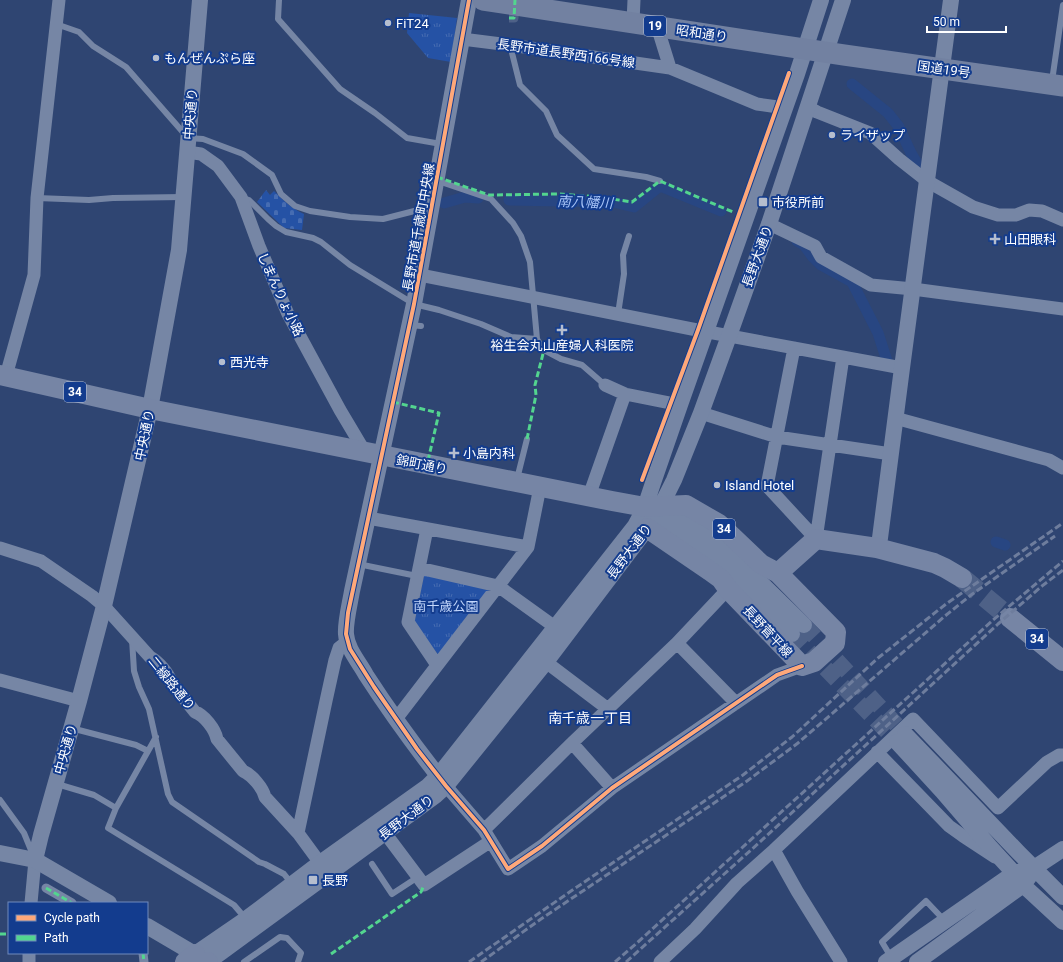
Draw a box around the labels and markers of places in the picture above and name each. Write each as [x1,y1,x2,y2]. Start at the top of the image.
place label: FiT24 [396,16,429,31]
marker: FiT24 [383,18,393,28]
place label: もんぜんぷら座 [164,51,255,66]
marker: もんぜんぷら座 [151,53,161,63]
place label: ライザップ [840,128,905,143]
marker: ライザップ [827,130,837,140]
place label: 市役所前 [772,195,824,210]
marker: 市役所前 [757,196,769,208]
place label: 山田眼科 [1004,232,1056,247]
marker: 山田眼科 [989,233,1001,245]
marker: 裕生会丸山産婦人科医院 [556,324,568,336]
place label: 裕生会丸山産婦人科医院 [490,338,634,353]
place label: 西光寺 [230,355,269,370]
marker: 西光寺 [217,357,227,367]
place label: 小島内科 [463,446,515,461]
marker: 小島内科 [448,447,460,459]
place label: Island Hotel [725,478,794,493]
marker: Island Hotel [712,480,722,490]
place label: 長野 [322,873,348,888]
marker: 長野 [307,874,319,886]

